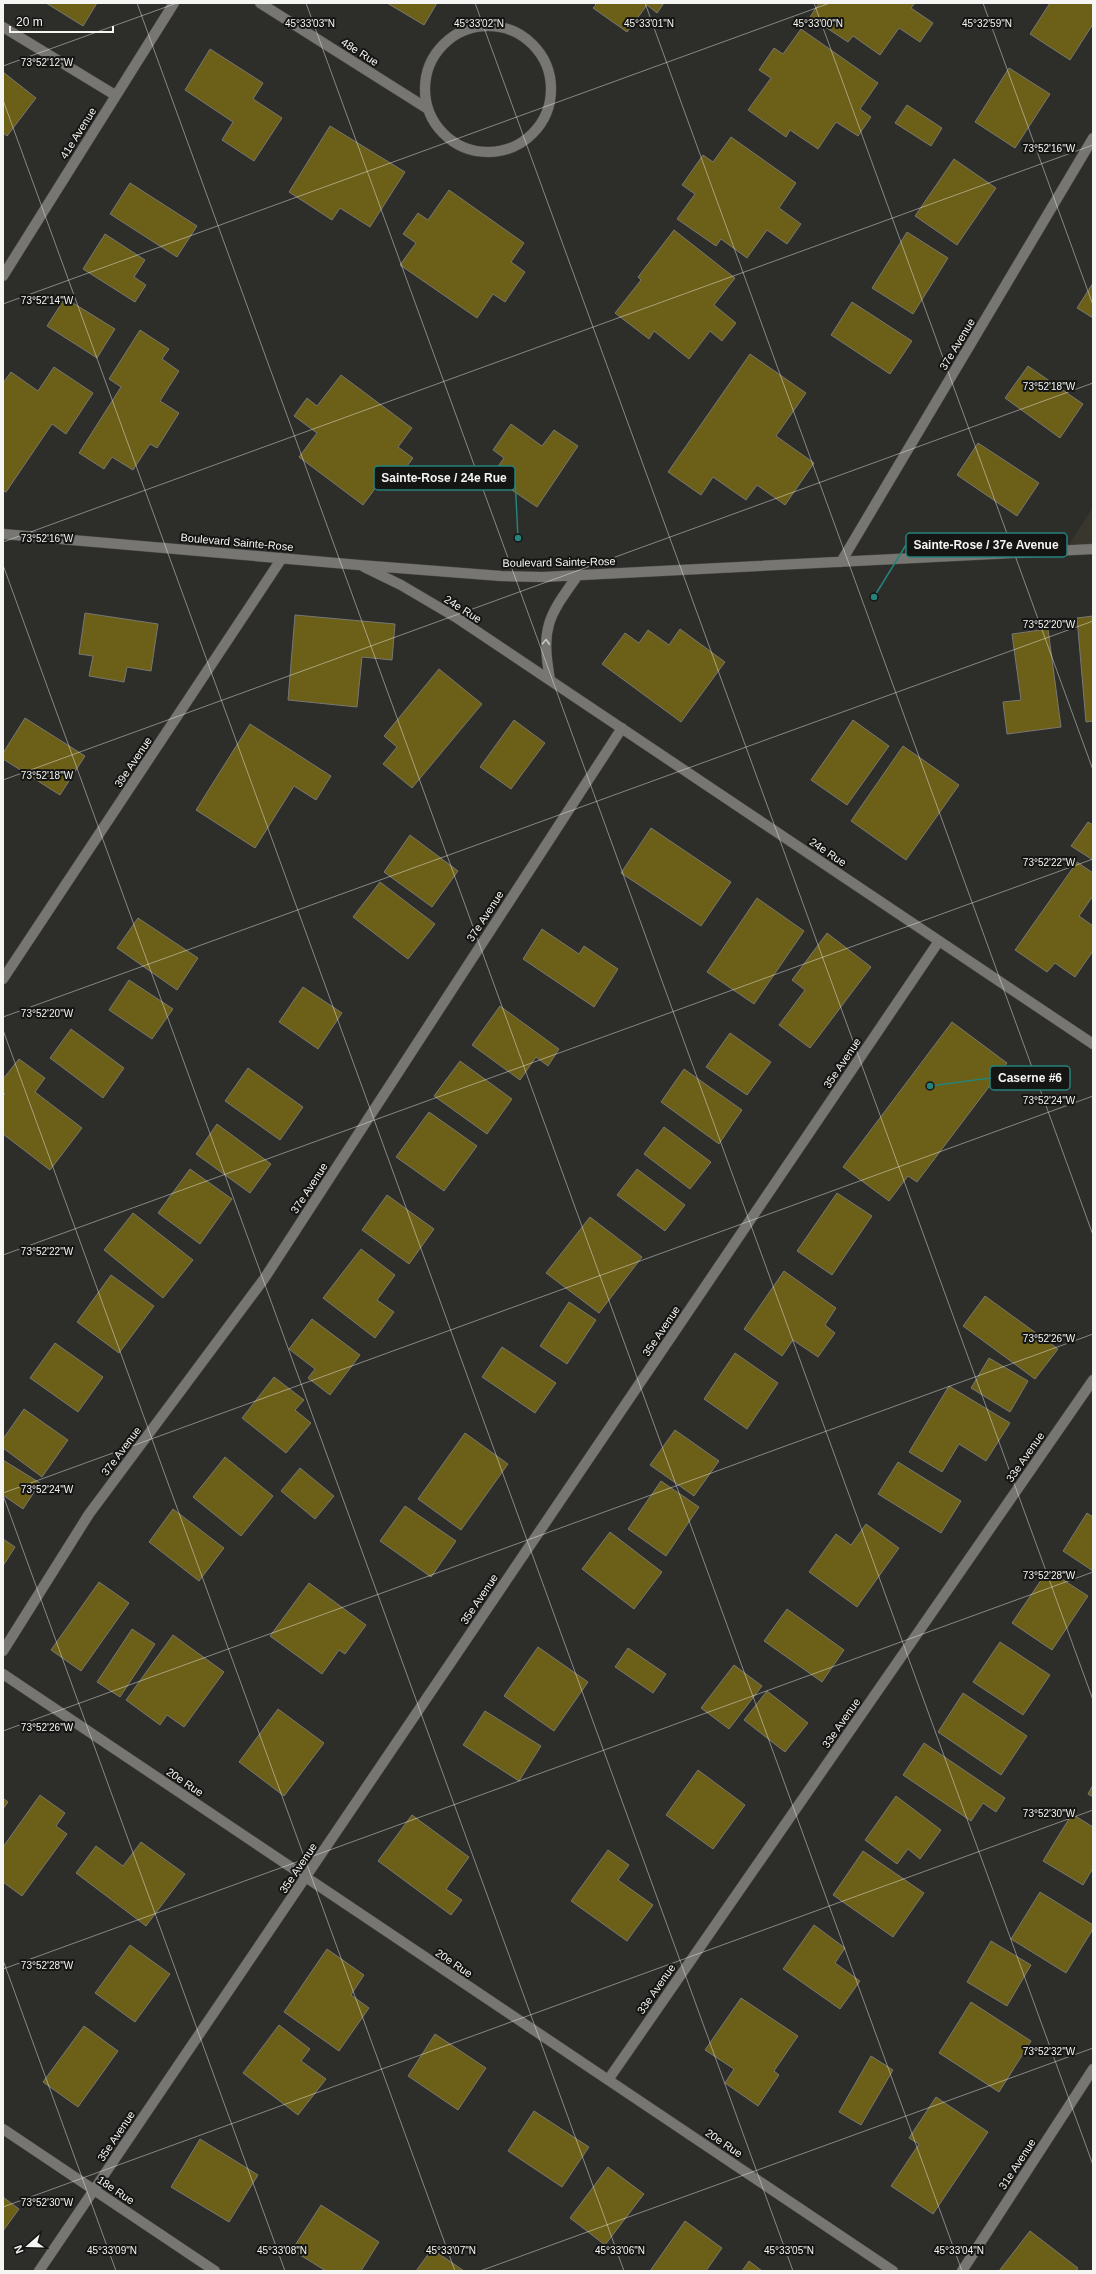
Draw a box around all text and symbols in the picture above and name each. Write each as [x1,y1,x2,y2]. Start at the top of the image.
scale bar [10,8,113,34]
text: 20 m [16,15,43,29]
text: 45°33'03"N [285,18,335,29]
text: 45°33'02"N [454,18,504,29]
text: 45°33'01"N [624,18,674,29]
text: 45°33'00"N [793,18,843,29]
text: 45°32'59"N [962,18,1012,29]
street label: 48e Rue [339,36,381,68]
text: 73°52'12"W [21,57,74,68]
street label: 41e Avenue [58,105,98,161]
text: 73°52'16"W [1023,143,1076,154]
text: 73°52'14"W [21,295,74,306]
street label: 37e Avenue [937,316,977,372]
text: 73°52'18"W [1023,381,1076,392]
callout: Sainte-Rose / 24e Rue [374,466,515,490]
text: Sainte-Rose / 24e Rue [381,471,507,485]
street label: Boulevard Sainte-Rose [180,531,294,553]
text: 73°52'16"W [21,533,74,544]
callout: Sainte-Rose / 37e Avenue [906,533,1067,557]
text: Sainte-Rose / 37e Avenue [913,538,1059,552]
street label: Boulevard Sainte-Rose [502,555,616,569]
street label: 24e Rue [442,593,484,625]
text: 73°52'20"W [1023,619,1076,630]
one-way arrow [541,639,550,645]
street label: 39e Avenue [112,735,154,789]
text: 73°52'18"W [21,770,74,781]
street label: 24e Rue [807,835,849,869]
text: 73°52'22"W [1023,857,1076,868]
street label: 37e Avenue [464,888,506,944]
text: 73°52'20"W [21,1008,74,1019]
street label: 35e Avenue [821,1036,863,1090]
callout: Caserne #6 [990,1066,1070,1090]
text: Caserne #6 [998,1071,1062,1085]
text: 73°52'24"W [1023,1095,1076,1106]
street label: 37e Avenue [288,1160,330,1216]
text: 73°52'22"W [21,1246,74,1257]
street label: 35e Avenue [640,1304,682,1358]
text: 73°52'26"W [1023,1333,1076,1344]
street label: 37e Avenue [99,1424,143,1478]
street label: 33e Avenue [1003,1430,1047,1484]
text: 73°52'24"W [21,1484,74,1495]
text: 73°52'28"W [1023,1570,1076,1581]
street label: 35e Avenue [458,1572,500,1626]
street label: 33e Avenue [819,1696,863,1750]
text: 73°52'26"W [21,1722,74,1733]
street label: 20e Rue [164,1765,206,1799]
text: 73°52'30"W [1023,1808,1076,1819]
street label: 35e Avenue [277,1841,319,1895]
street label: 20e Rue [433,1946,475,1980]
text: 73°52'28"W [21,1960,74,1971]
street label: 33e Avenue [634,1962,678,2016]
text: 73°52'32"W [1023,2046,1076,2057]
street label: 35e Avenue [95,2109,137,2163]
street label: 20e Rue [703,2126,745,2160]
street label: 31e Avenue [996,2136,1038,2192]
street label: 18e Rue [95,2173,137,2207]
text: 73°52'30"W [21,2197,74,2208]
north arrow [8,2226,48,2266]
text: N [12,2244,26,2255]
text: 45°33'09"N [87,2245,137,2256]
text: 45°33'08"N [257,2245,307,2256]
text: 45°33'07"N [426,2245,476,2256]
text: 45°33'06"N [595,2245,645,2256]
text: 45°33'05"N [764,2245,814,2256]
text: 45°33'04"N [934,2245,984,2256]

